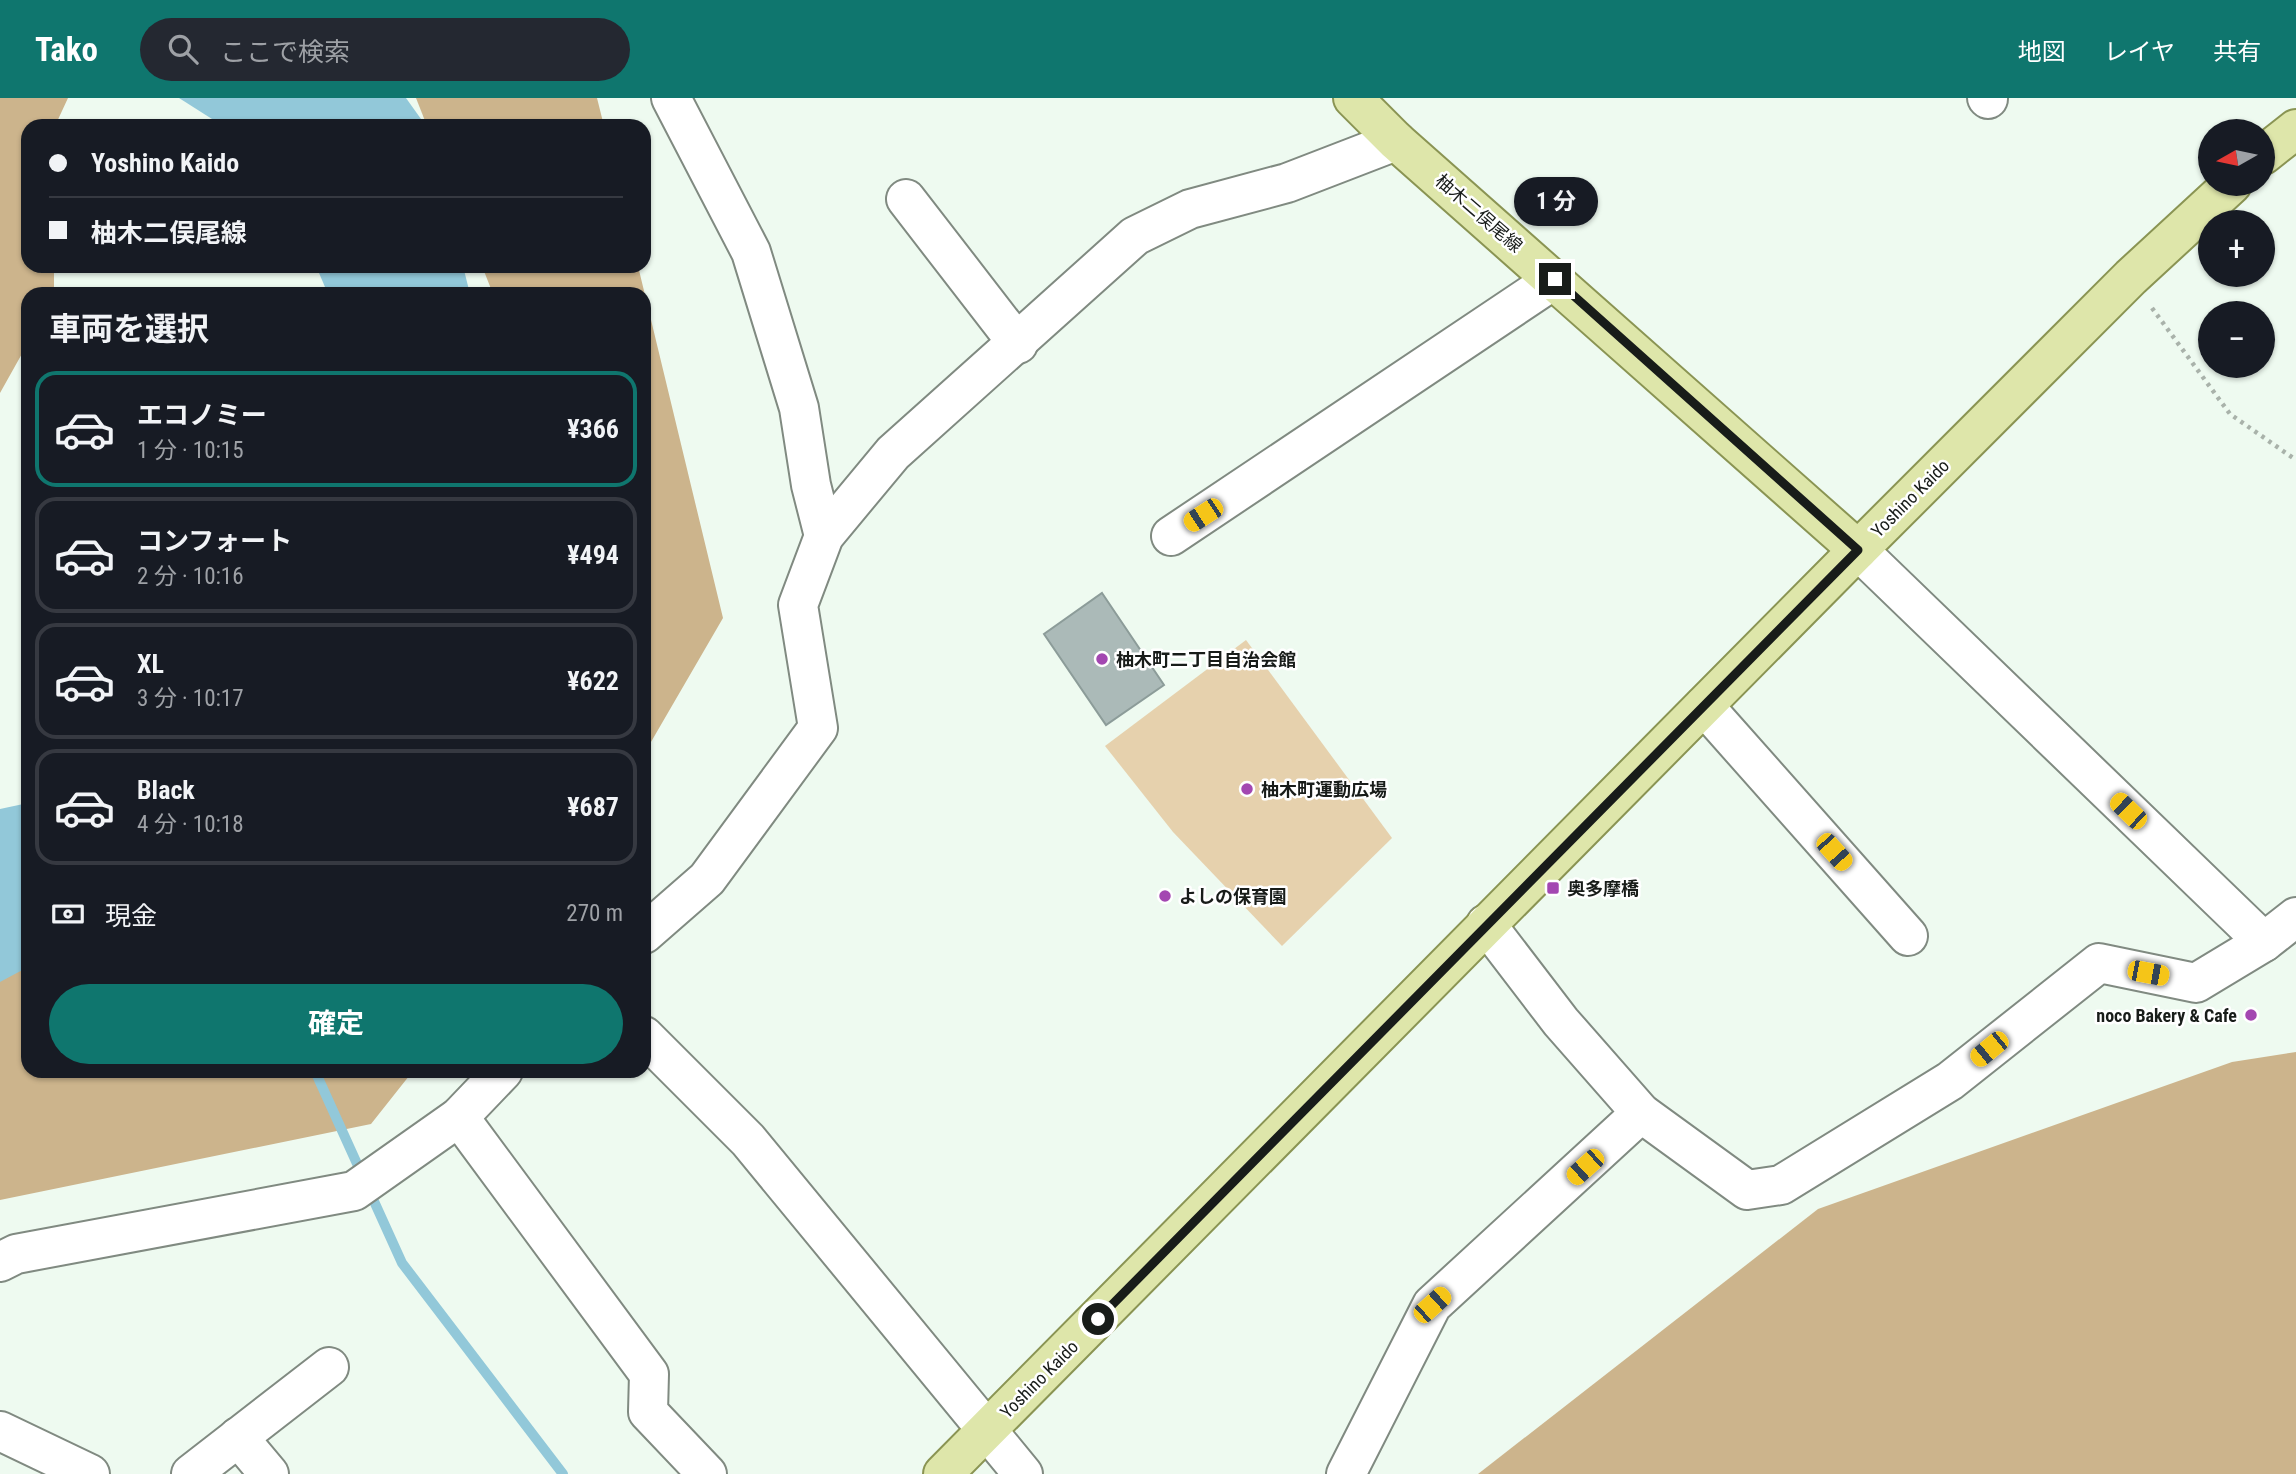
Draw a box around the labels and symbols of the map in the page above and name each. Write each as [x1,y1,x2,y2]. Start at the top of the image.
north arrow [2198,119,2275,196]
street label: 柚木二俣尾線 [1431,170,1527,256]
callout: 1 分 [1513,178,1597,226]
route end [1539,263,1571,295]
street label: Yoshino Kaido [1867,455,1953,541]
car [1180,495,1227,535]
place label: 柚木町二丁目自治会館 [1116,649,1296,670]
marker: 柚木町二丁目自治会館 [1094,651,1110,667]
place label: 柚木町運動広場 [1261,779,1387,800]
marker: 柚木町運動広場 [1239,781,1255,797]
car [2106,789,2151,833]
car [1813,829,1856,875]
place label: 奥多摩橋 [1567,878,1639,899]
marker: 奥多摩橋 [1545,880,1561,896]
place label: よしの保育園 [1179,886,1287,907]
marker: よしの保育園 [1157,888,1173,904]
car [2126,959,2171,987]
place label: noco Bakery & Cafe [2096,1005,2237,1026]
marker: noco Bakery & Cafe [2243,1007,2259,1023]
car [1967,1028,2012,1070]
car [1563,1145,1608,1189]
car [1410,1283,1455,1327]
route start [1082,1303,1114,1335]
street label: Yoshino Kaido [996,1336,1082,1422]

